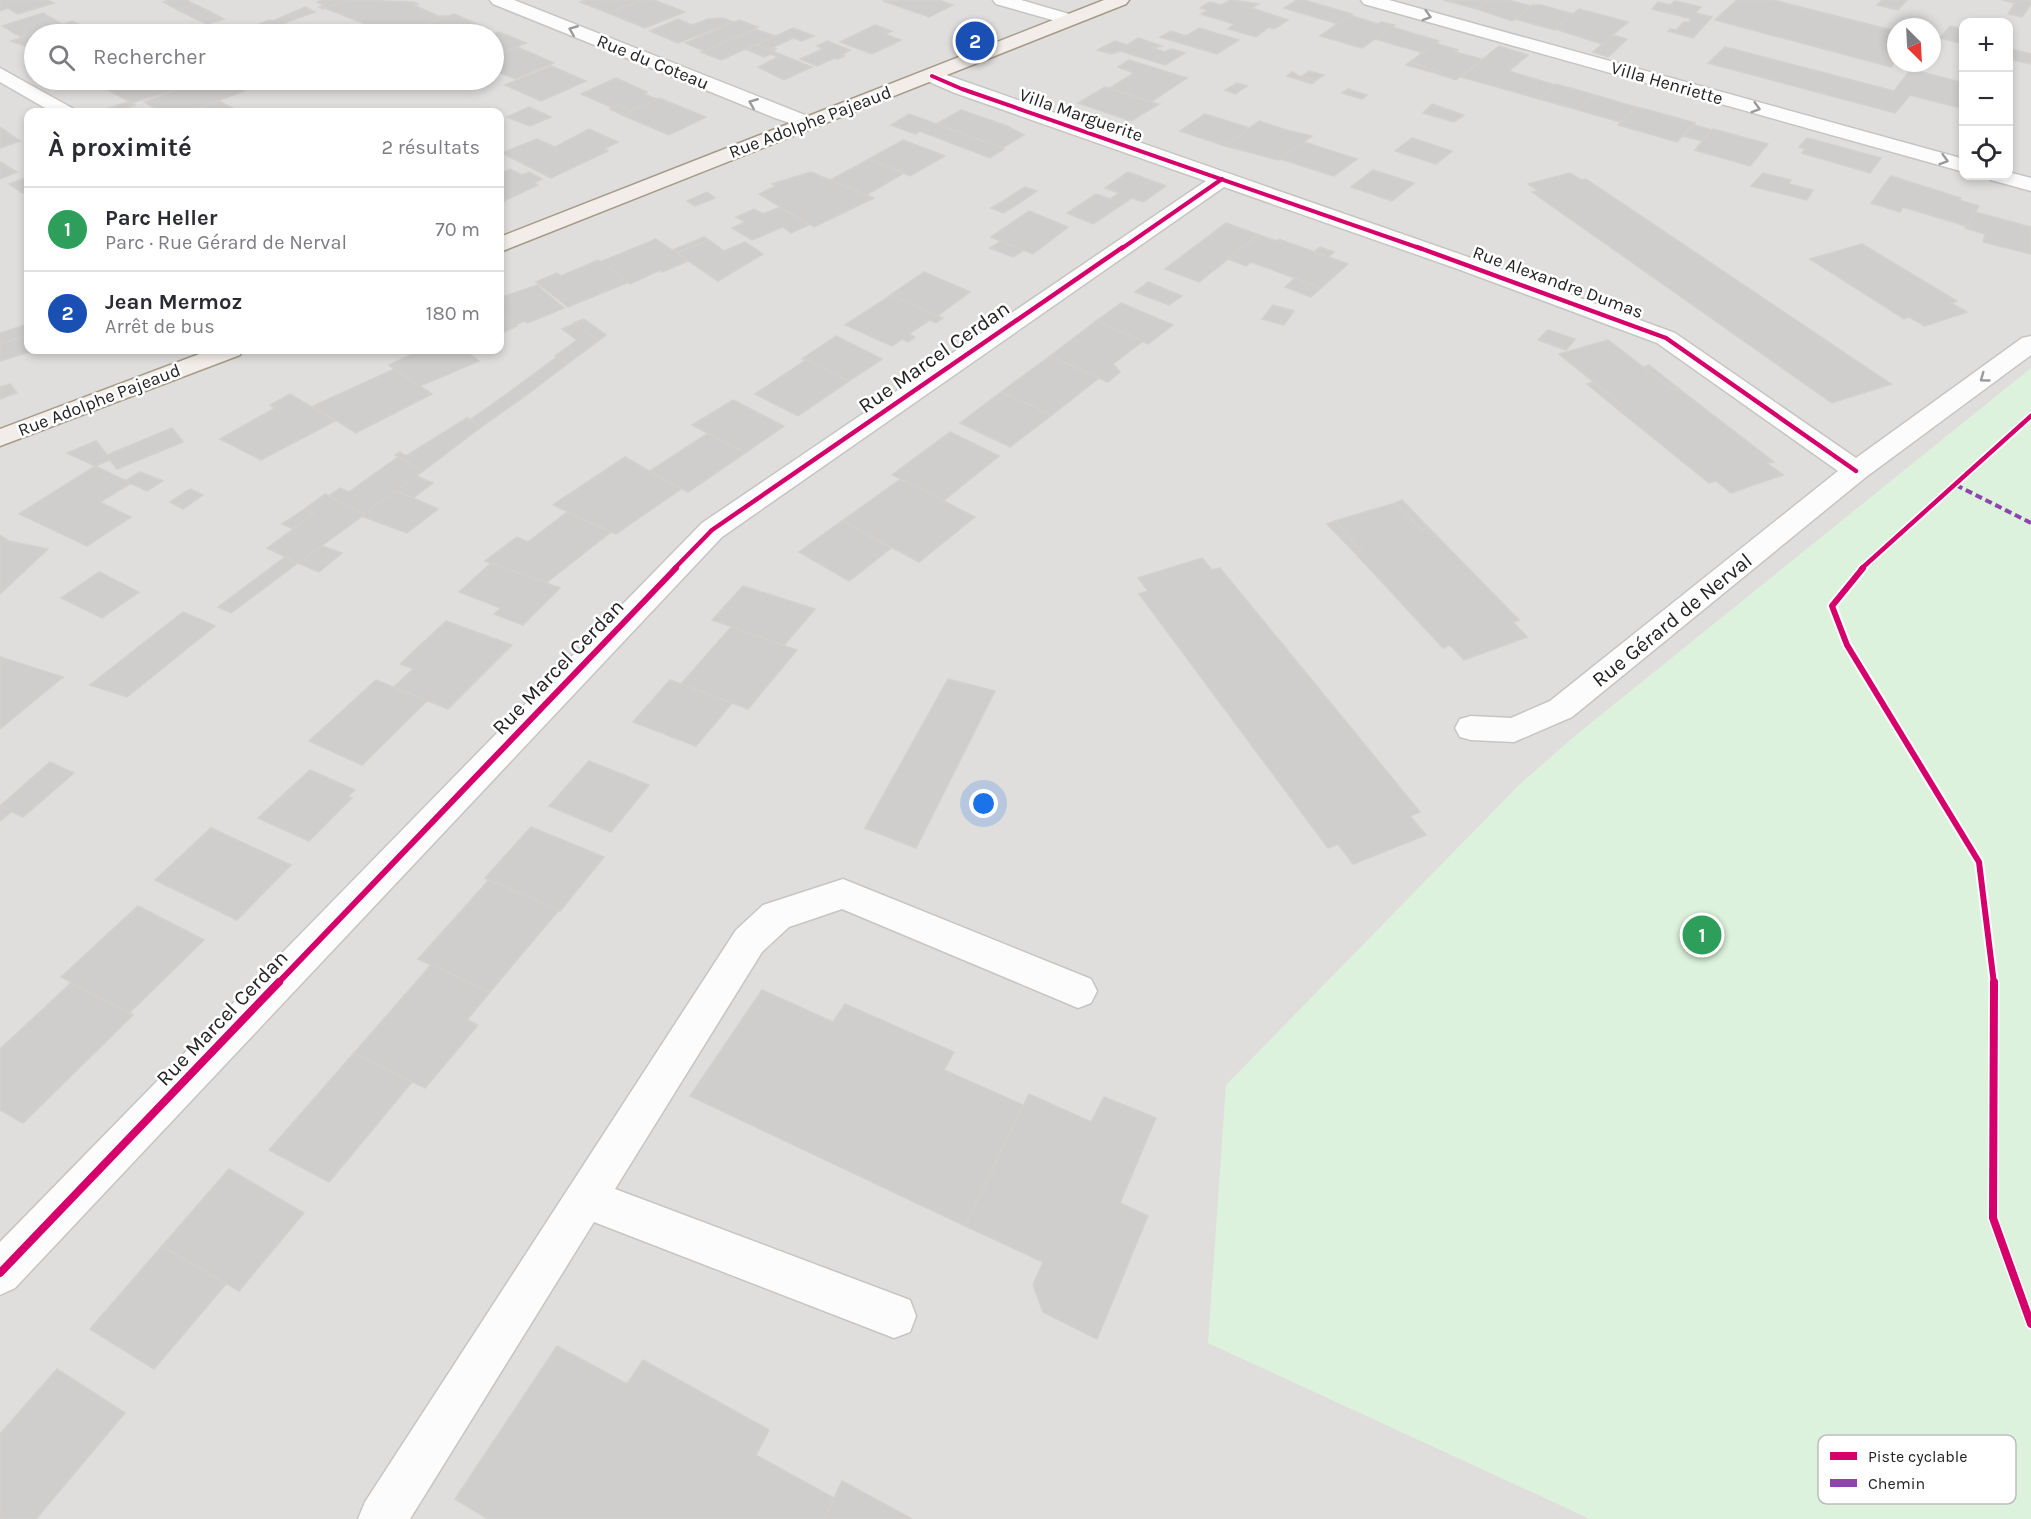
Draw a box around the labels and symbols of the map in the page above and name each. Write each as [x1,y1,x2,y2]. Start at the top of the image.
one-way arrow [1421,9,1431,21]
pin: 2 [956,18,994,63]
north arrow [1887,18,1941,72]
one-way arrow [568,25,579,37]
street label: Rue du Coteau [594,30,712,94]
street label: Villa Henriette [1608,56,1726,110]
street label: Rue Adolphe Pajeaud [726,81,894,163]
street label: Villa Marguerite [1016,84,1146,146]
one-way arrow [749,98,760,110]
one-way arrow [1750,101,1761,113]
one-way arrow [1939,153,1949,166]
street label: Rue Alexandre Dumas [1470,241,1646,323]
street label: Rue Marcel Cerdan [854,296,1014,418]
street label: Rue Adolphe Pajeaud [15,359,183,441]
one-way arrow [1979,370,1990,381]
street label: Rue Gérard de Nerval [1587,548,1757,692]
street label: Rue Marcel Cerdan [487,594,629,740]
your location [969,789,998,818]
pin: 1 [1682,912,1722,958]
street label: Rue Marcel Cerdan [151,945,293,1091]
legend [1818,1435,2016,1504]
text: Piste cyclable [1868,1447,1968,1466]
text: Chemin [1868,1474,1925,1493]

